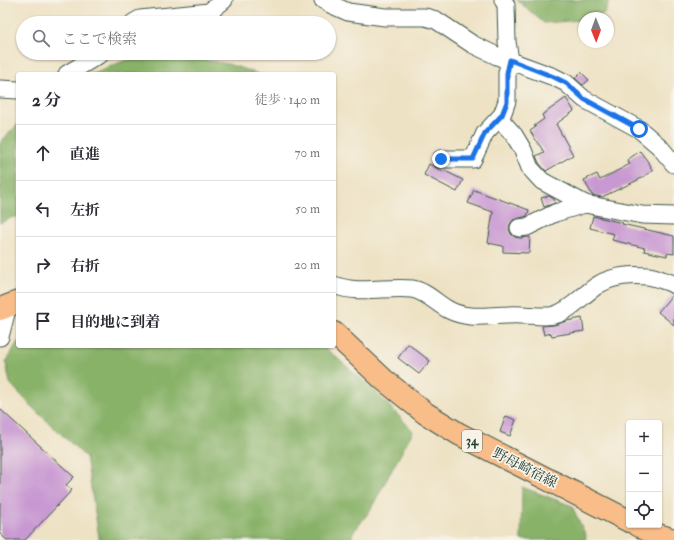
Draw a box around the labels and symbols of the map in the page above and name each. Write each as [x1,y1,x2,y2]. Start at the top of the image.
north arrow [578,12,614,48]
route start [630,120,648,138]
route end [432,150,450,168]
road number: 34 [462,430,482,452]
street label: 野母崎宿線 [490,445,560,491]

